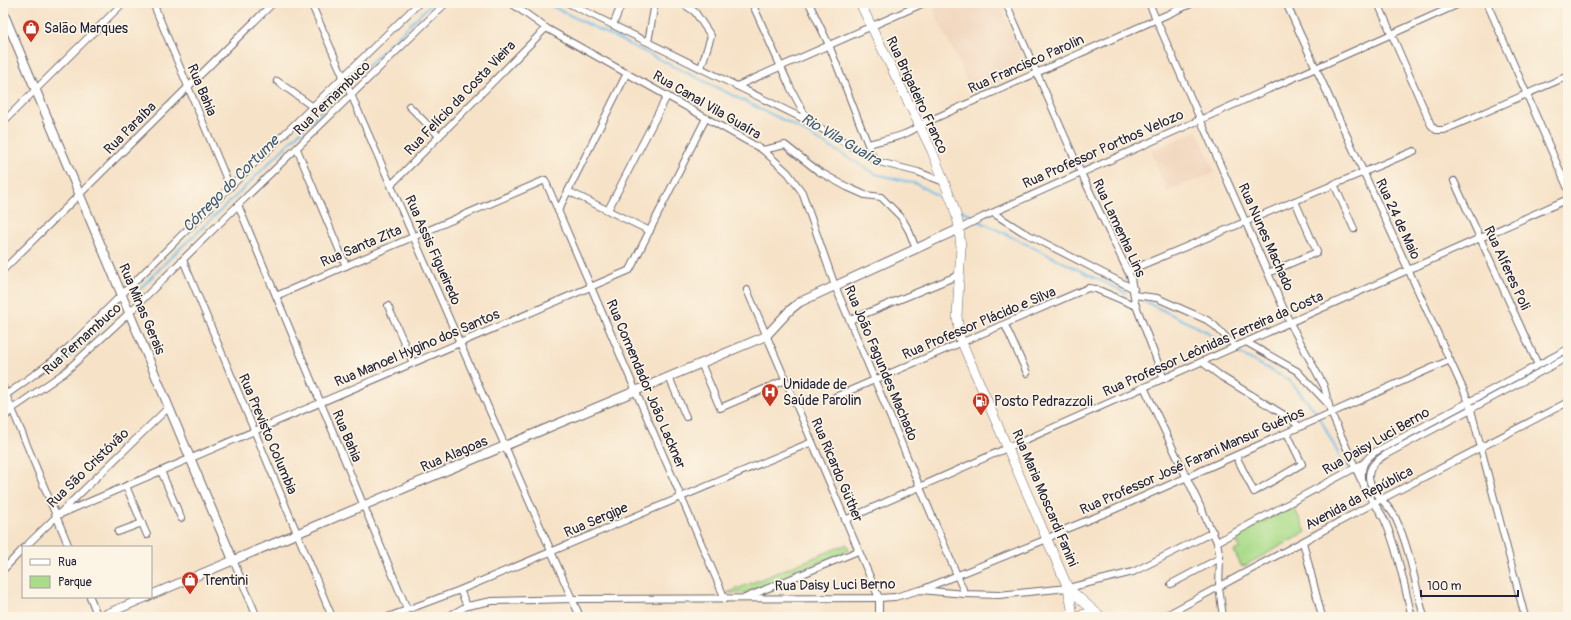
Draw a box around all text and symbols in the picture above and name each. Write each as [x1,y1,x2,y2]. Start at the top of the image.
shop icon: Salão Marques [21,18,41,43]
place label: Salão Marques [44,20,129,37]
street label: Rua Francisco Parolin [965,31,1087,97]
street label: Rua Brigadeiro Franco [882,34,952,157]
street label: Rua Felício da Costa Vieira [401,37,519,159]
street label: Rua Pernambuco [290,57,374,139]
street label: Rua Bahia [183,61,221,119]
street label: Rua Canal Vila Guaíra [650,67,764,143]
street label: Rua Paraíba [100,98,160,158]
street label: Rua Professor Porthos Velozo [1020,106,1187,192]
water label: Rio Vila Guaíra [798,109,885,171]
water label: Córrego do Cortume [179,131,284,236]
street label: Rua Lamenha Lins [1089,176,1149,280]
street label: Rua 24 de Maio [1372,176,1424,263]
street label: Rua Nunes Machado [1235,180,1298,294]
street label: Rua Assis Figueiredo [401,193,465,308]
street label: Rua Santa Zita [318,221,404,271]
street label: Rua Alferes Poli [1480,223,1534,313]
street label: Rua Minas Gerais [115,261,169,358]
street label: Rua João Fagundes Machado [841,283,922,444]
street label: Rua Professor Plácido e Silva [900,283,1058,363]
street label: Rua Professor Leônidas Ferreira da Costa [1100,288,1326,400]
street label: Rua Comendador João Lackner [603,297,689,471]
street label: Rua Pernambuco [39,299,125,379]
street label: Rua Manoel Hygino dos Santos [332,305,503,391]
street label: Rua Previsto Columbia [235,371,301,497]
place label: Unidade de Saúde Parolin [783,376,861,409]
hospital icon: Unidade de Saúde Parolin [760,382,780,407]
fuel station icon: Posto Pedrazzoli [971,391,991,416]
place label: Posto Pedrazzoli [994,393,1093,410]
street label: Rua Professor José Farani Mansur Guérios [1077,403,1307,518]
street label: Rua Daisy Luci Berno [1319,403,1433,479]
street label: Rua Bahia [328,407,366,465]
street label: Rua Ricardo Güther [807,415,867,525]
street label: Rua São Cristóvão [43,424,133,511]
street label: Rua Maria Moscardi Fanini [1008,427,1082,570]
street label: Rua Alagoas [418,432,491,476]
street label: Avenida da República [1302,462,1416,534]
street label: Rua Sergipe [561,499,631,541]
legend [22,546,152,598]
text: Rua [58,555,77,570]
shop icon: Trentini [180,570,200,595]
place label: Trentini [203,572,248,589]
scale bar [1421,572,1518,598]
text: Parque [58,575,92,590]
street label: Rua Daisy Luci Berno [774,575,896,595]
text: 100 m [1427,579,1462,594]

